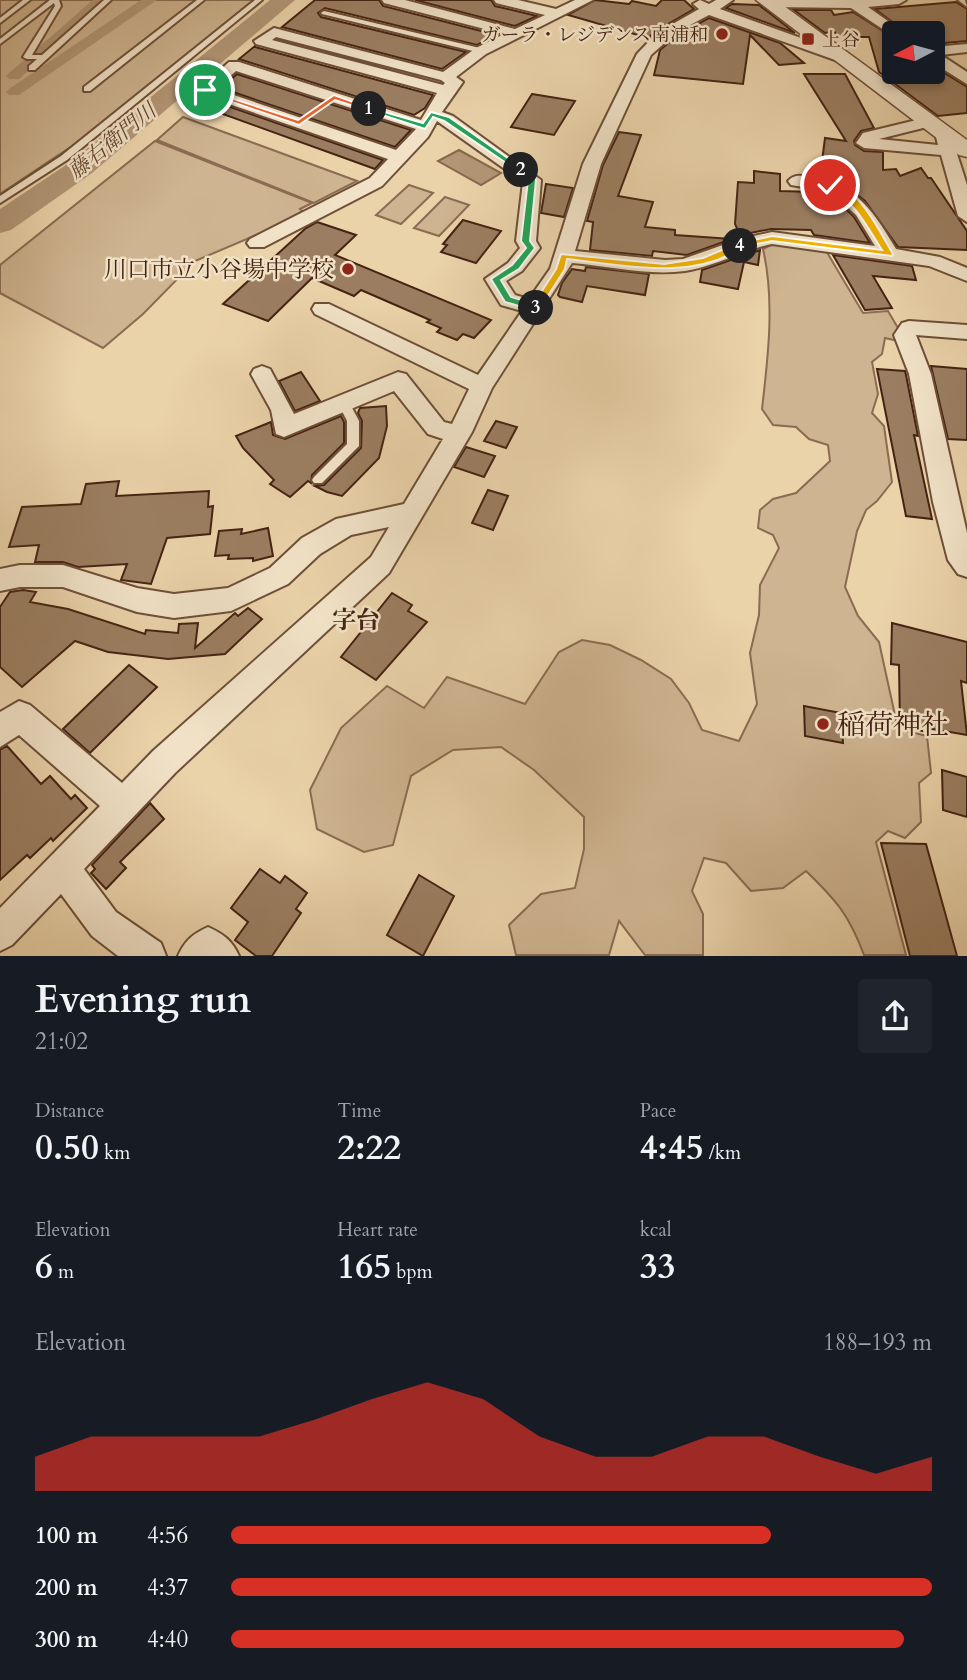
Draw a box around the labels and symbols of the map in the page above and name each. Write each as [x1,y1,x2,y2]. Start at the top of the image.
north arrow [882,21,945,84]
place label: ガーラ・レジデンス南浦和 [481,22,708,48]
marker: ガーラ・レジデンス南浦和 [714,26,730,42]
place label: 上谷 [822,27,860,53]
marker: 上谷 [800,31,816,47]
pin [175,60,235,120]
pin: 1 [352,92,386,126]
water label: 藤右衛門川 [62,96,164,186]
pin: 2 [504,152,538,188]
pin [800,155,860,215]
pin: 4 [722,229,758,264]
place label: 川口市立小谷場中学校 [104,254,334,285]
marker: 川口市立小谷場中学校 [340,261,356,277]
pin: 3 [518,290,554,326]
district label: 字台 [332,604,380,637]
place label: 稲荷神社 [837,706,949,744]
marker: 稲荷神社 [815,716,831,732]

